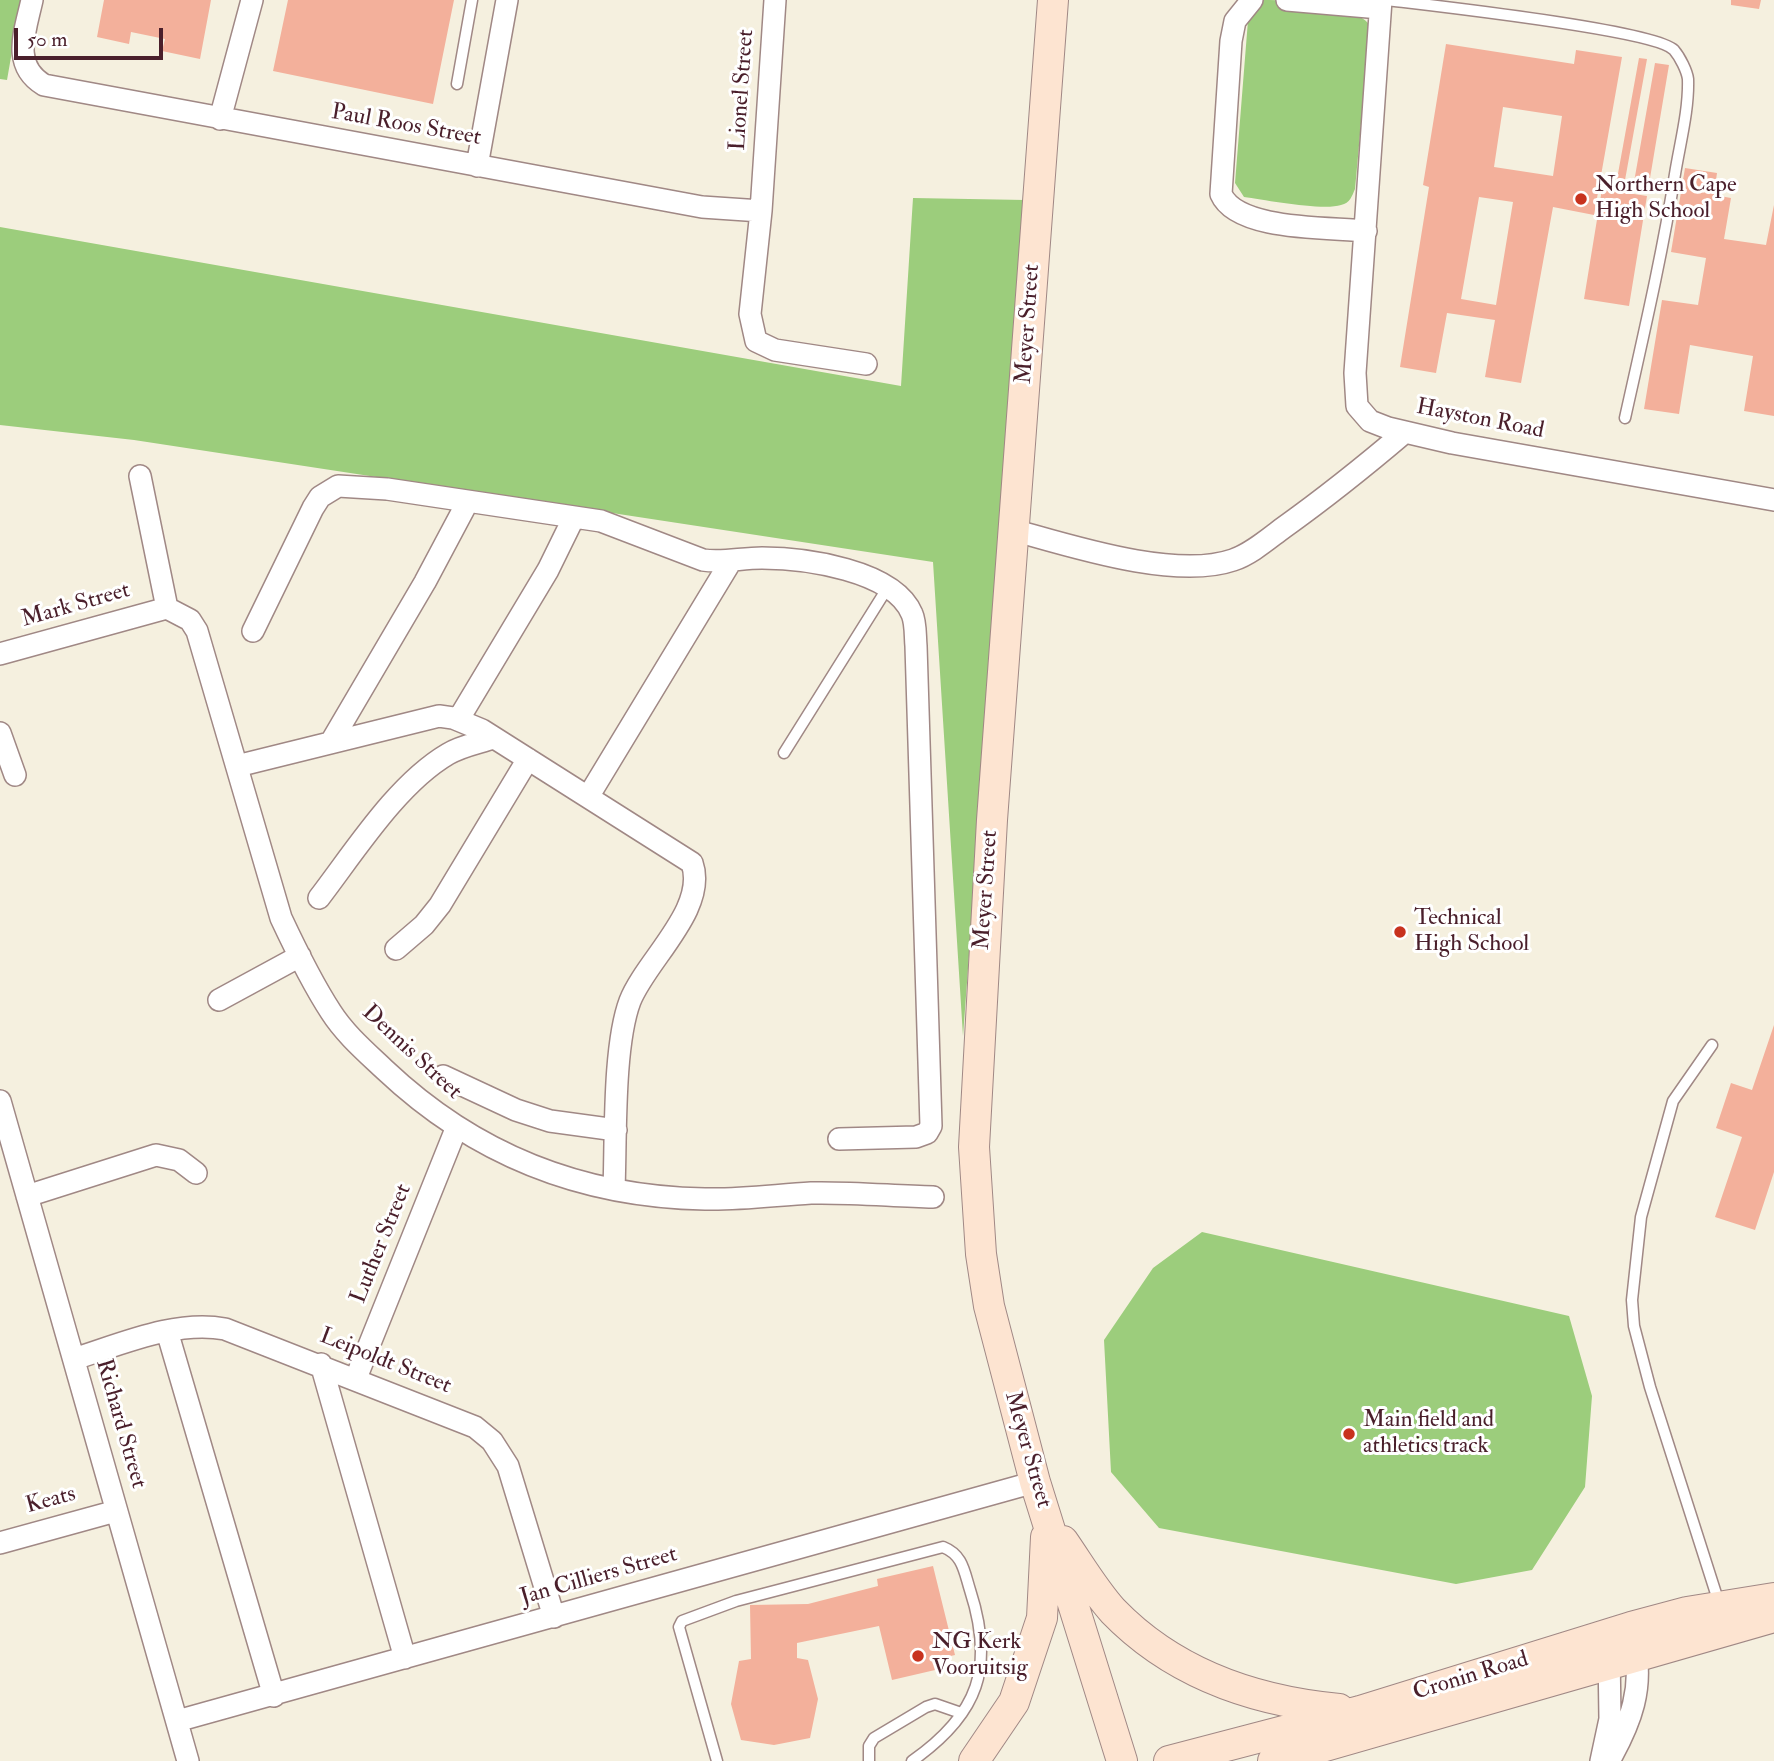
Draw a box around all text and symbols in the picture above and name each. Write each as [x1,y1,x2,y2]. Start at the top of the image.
scale bar [18,14,166,58]
text: 50 m [27,26,68,53]
street label: Lionel Street [725,28,761,152]
street label: Paul Roos Street [329,99,483,153]
place label: Northern Cape High School [1595,172,1737,226]
marker: Northern Cape High School [1573,191,1589,207]
street label: Meyer Street [1011,263,1047,385]
street label: Hayston Road [1414,394,1546,446]
street label: Mark Street [19,577,133,635]
street label: Meyer Street [969,829,1005,951]
place label: Technical High School [1414,905,1529,959]
marker: Technical High School [1392,924,1408,940]
street label: Dennis Street [355,1000,467,1106]
street label: Luther Street [346,1180,418,1308]
street label: Leipoldt Street [315,1323,455,1401]
street label: Richard Street [88,1356,152,1492]
street label: Meyer Street [997,1389,1057,1511]
place label: Main field and athletics track [1363,1407,1494,1461]
marker: Main field and athletics track [1341,1426,1357,1442]
street label: Keats [23,1481,79,1521]
street label: Jan Cilliers Street [517,1541,681,1613]
place label: NG Kerk Vooruitsig [932,1629,1028,1683]
street label: Cronin Road [1410,1646,1532,1708]
marker: NG Kerk Vooruitsig [910,1648,926,1664]

